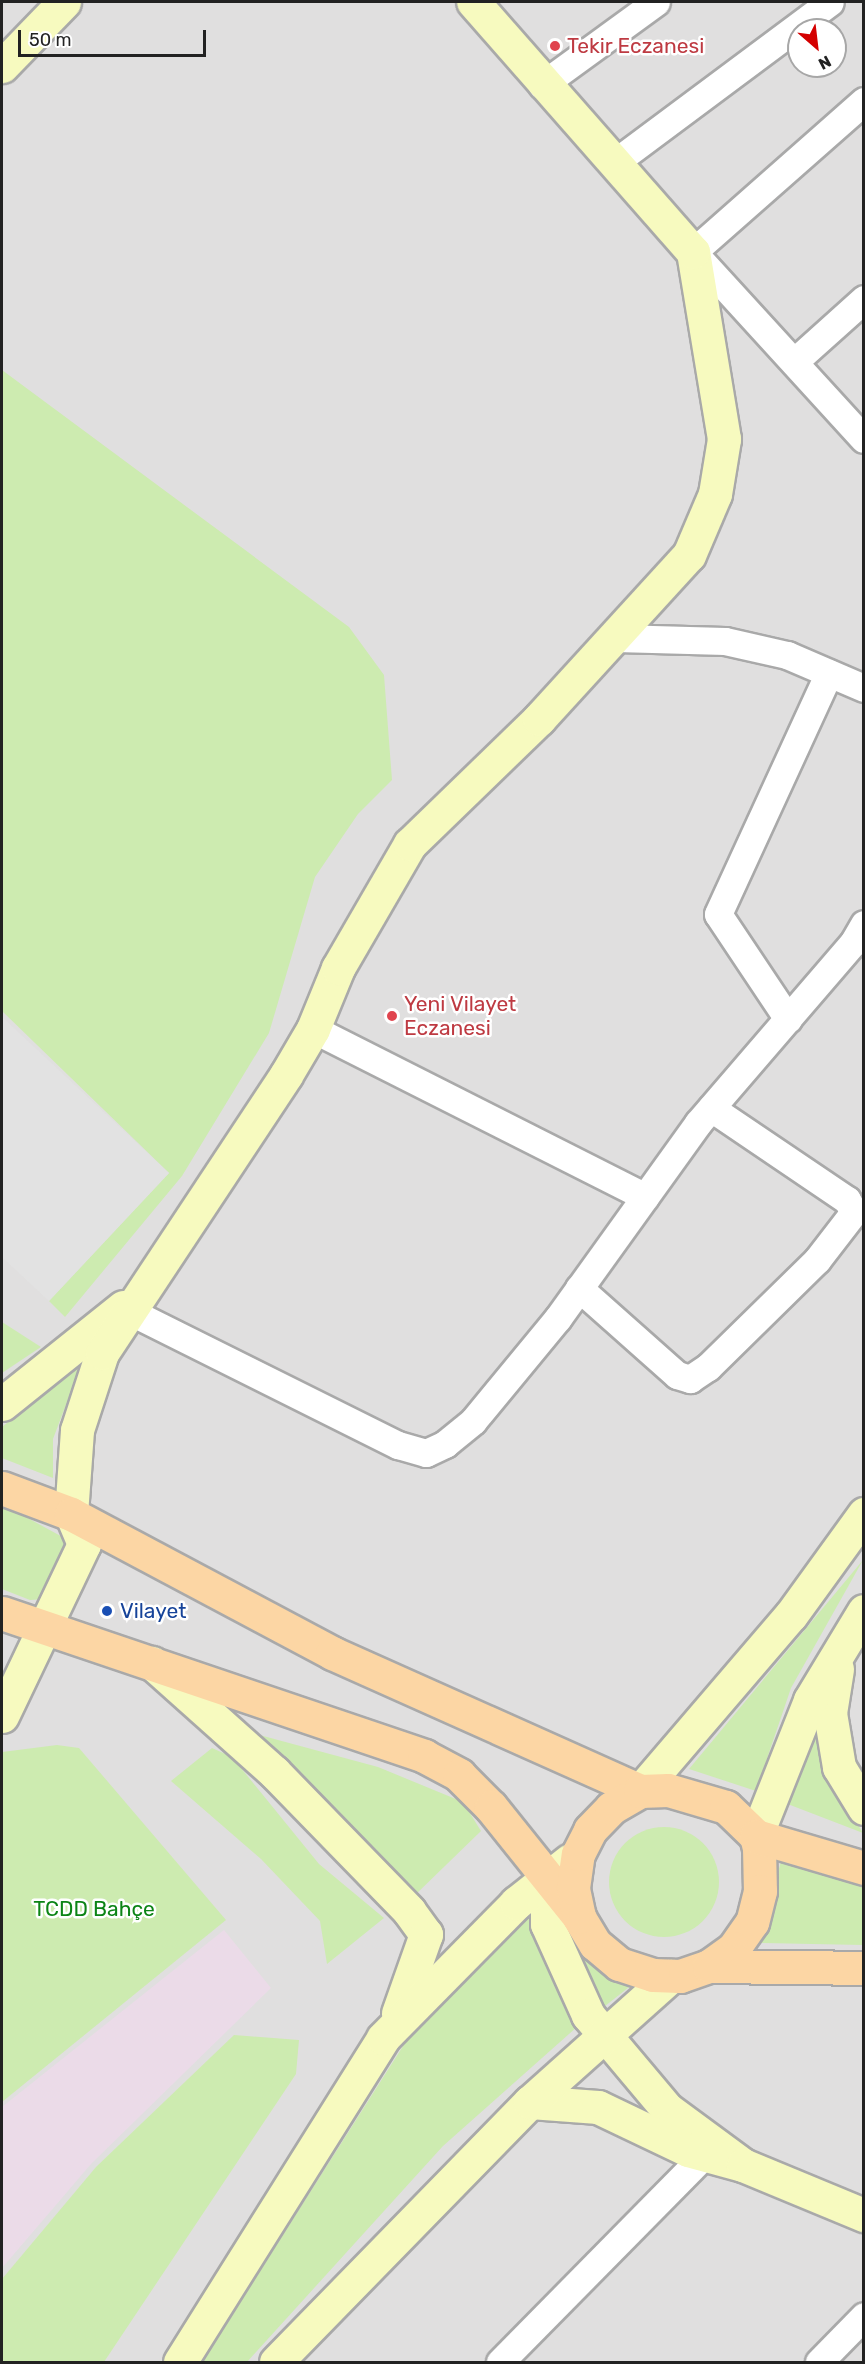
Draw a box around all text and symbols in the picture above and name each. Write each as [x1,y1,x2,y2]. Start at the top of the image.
scale bar [21,18,208,56]
north arrow [787,18,847,78]
text: 50 m [29,29,72,51]
place label: Tekir Eczanesi [567,33,705,59]
marker: Tekir Eczanesi [548,39,562,53]
text: N [815,51,834,74]
place label: Yeni Vilayet Eczanesi [404,991,517,1041]
marker: Yeni Vilayet Eczanesi [385,1009,399,1023]
place label: Vilayet [120,1598,186,1624]
marker: Vilayet [98,1602,116,1620]
park label: TCDD Bahçe [33,1896,155,1922]

